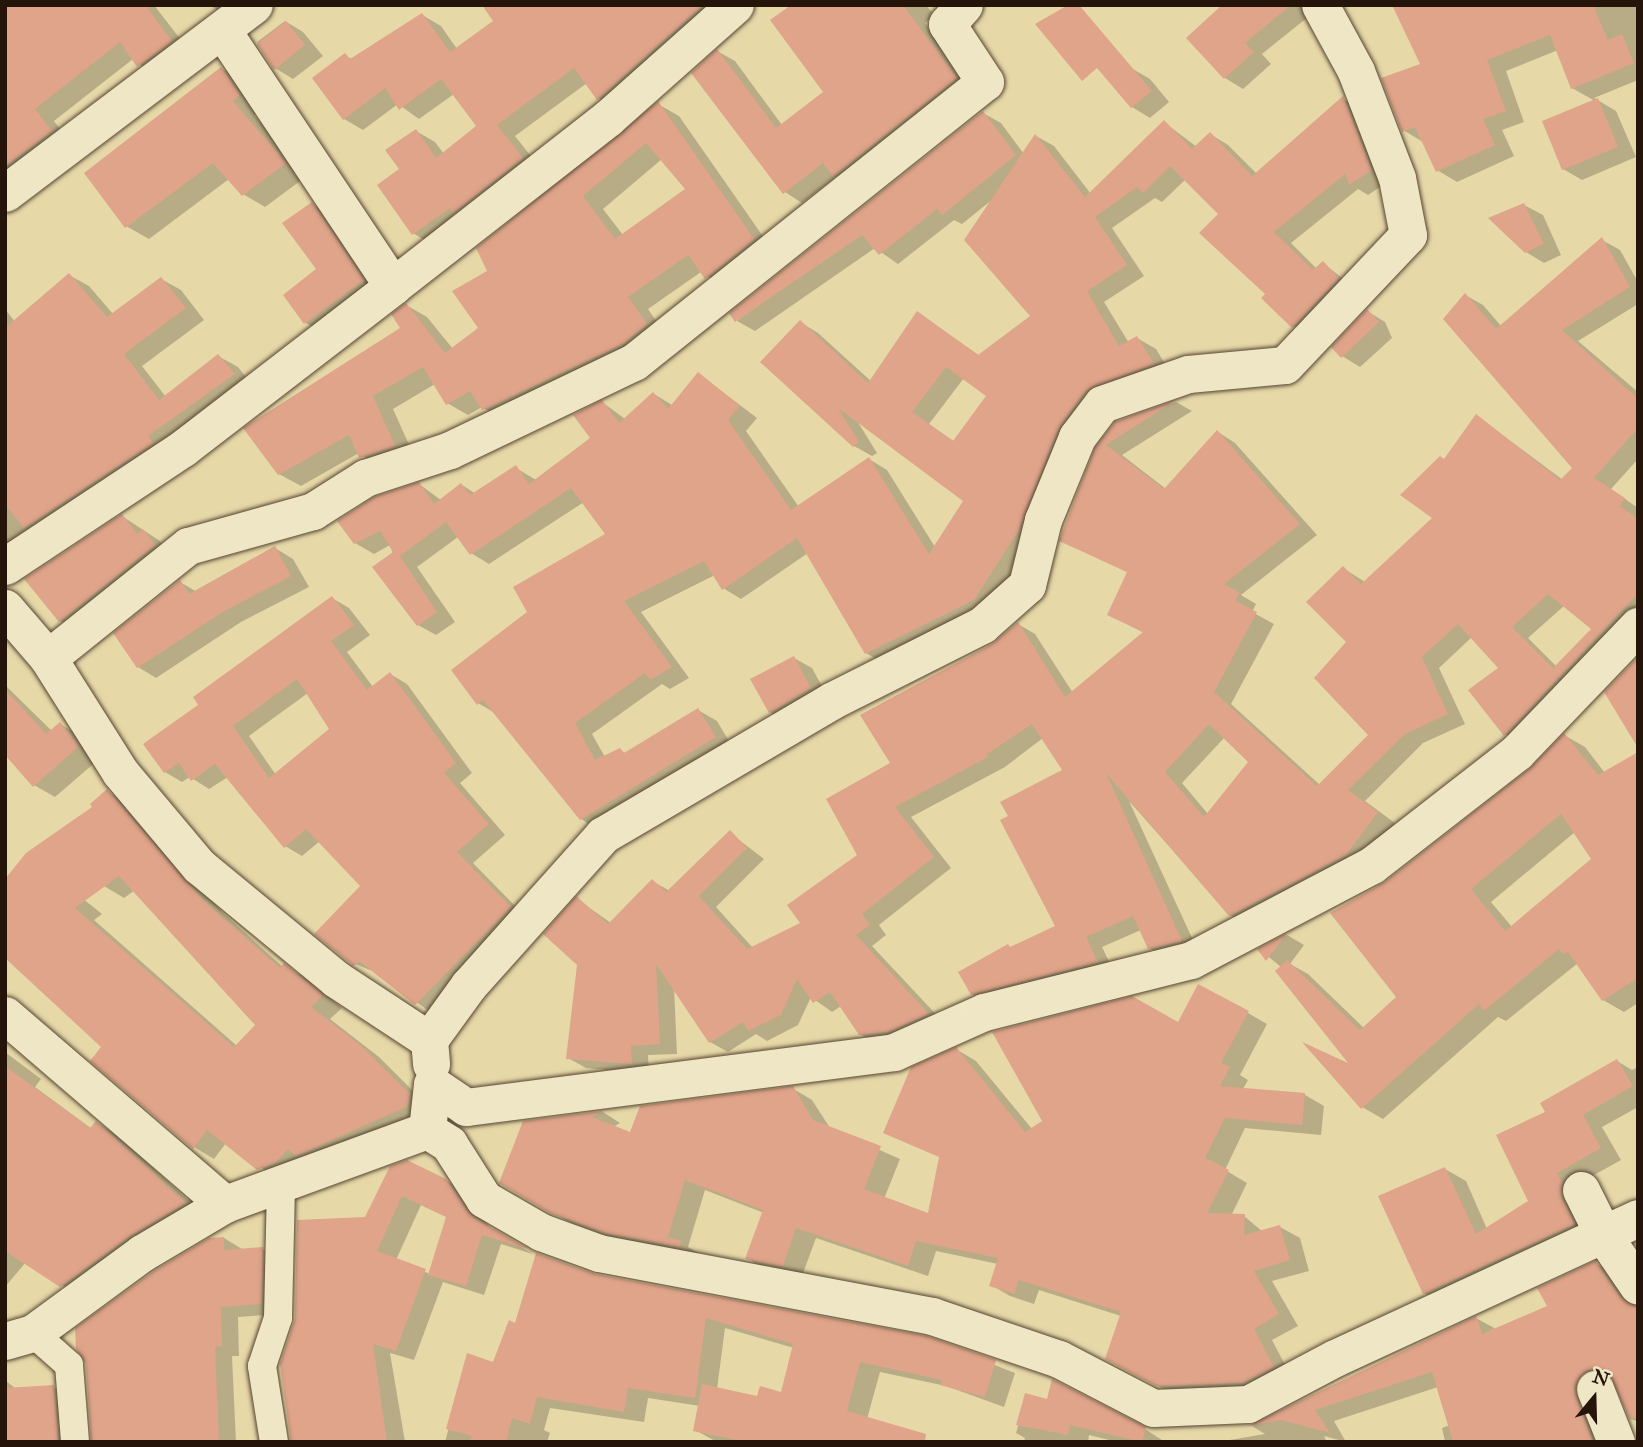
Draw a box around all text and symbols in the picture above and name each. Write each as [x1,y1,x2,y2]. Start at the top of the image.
north arrow [1559,1363,1629,1433]
text: N [1590,1364,1612,1391]

